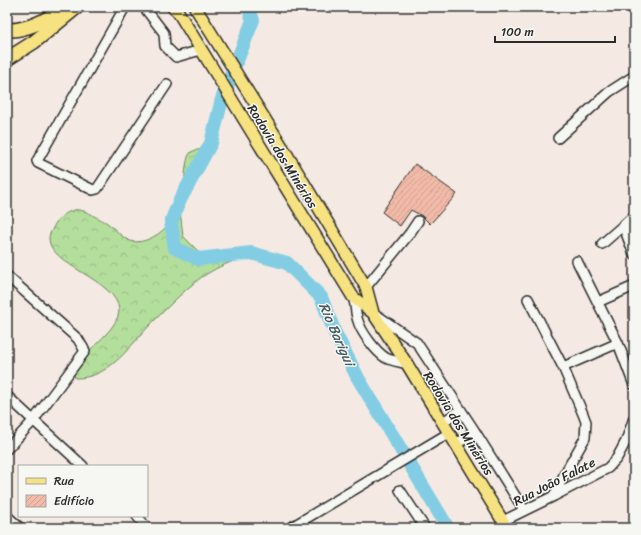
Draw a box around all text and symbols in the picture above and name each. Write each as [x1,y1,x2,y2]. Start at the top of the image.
scale bar [495,18,615,44]
text: 100 m [501,21,534,43]
street label: Rodovia dos Minérios [241,99,325,214]
water label: Rio Barigui [311,298,363,373]
street label: Rodovia dos Minérios [417,366,501,481]
street label: Rua João Falate [509,451,600,512]
legend [18,465,148,517]
text: Rua [54,470,75,492]
text: Edifício [54,490,94,512]

